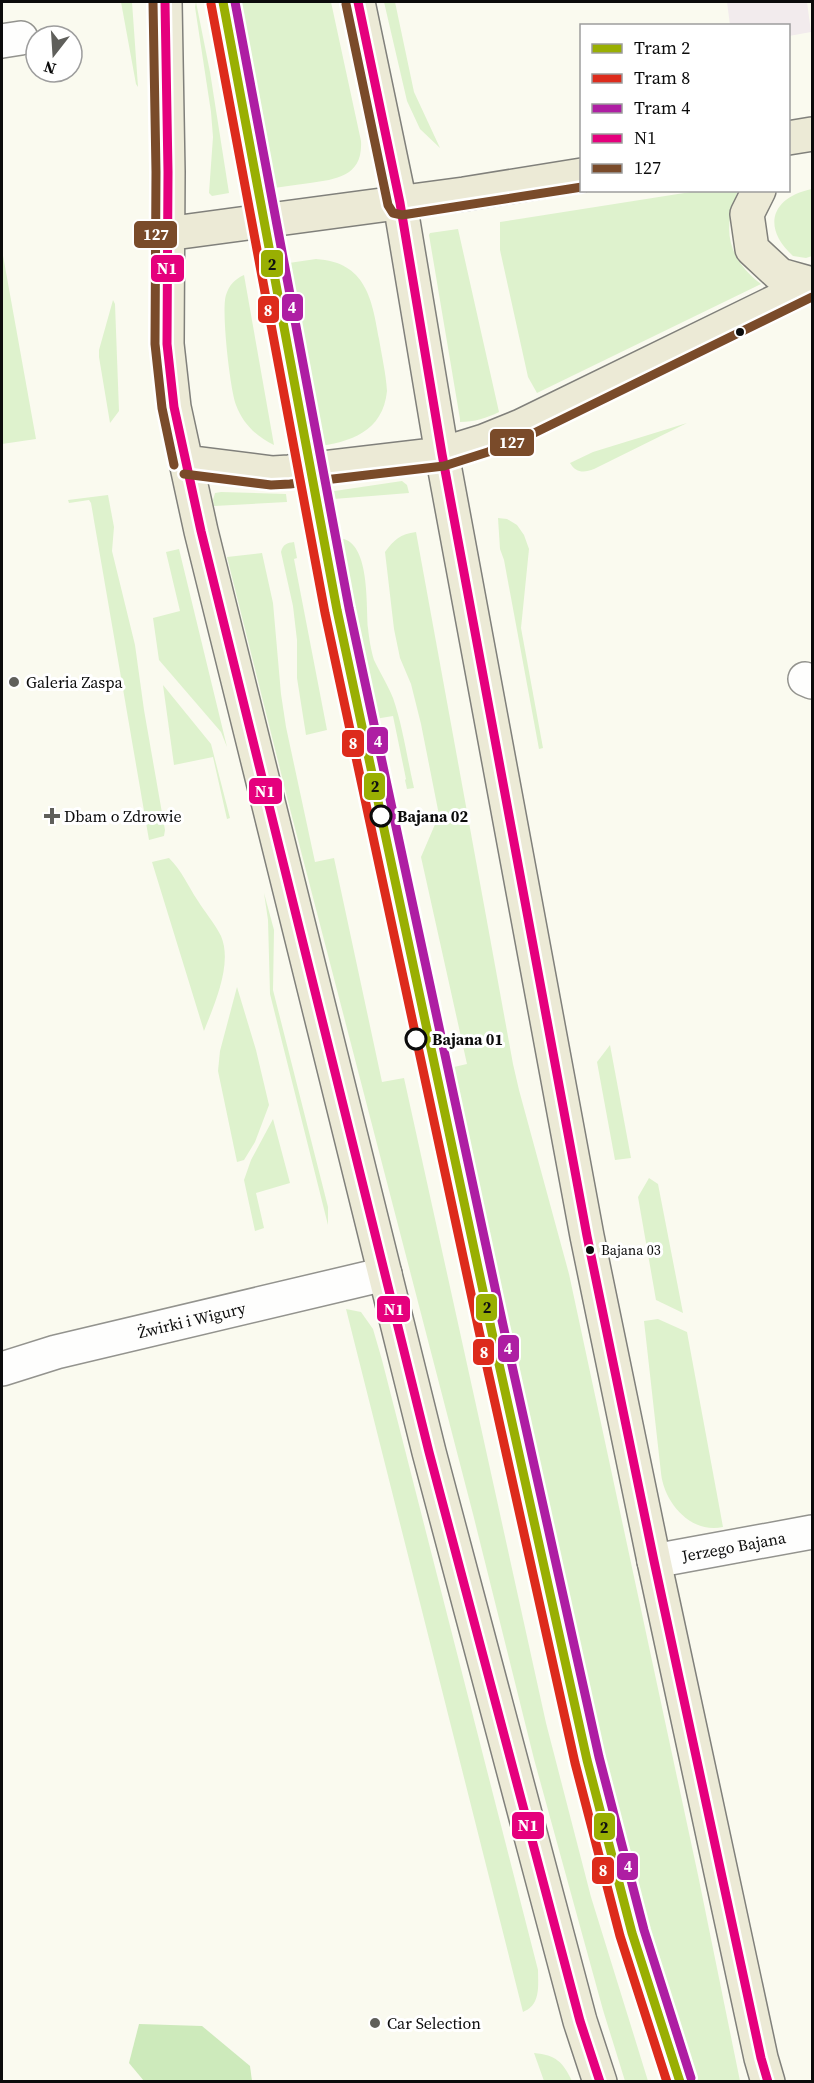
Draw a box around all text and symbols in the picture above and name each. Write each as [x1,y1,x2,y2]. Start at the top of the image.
north arrow [24,24,84,84]
legend [580,24,790,192]
text: Tram 2 [634,35,690,60]
text: N [40,56,58,81]
text: Tram 8 [634,65,690,90]
text: Tram 4 [634,95,690,120]
text: N1 [634,125,656,150]
text: 127 [634,155,661,180]
line badge: 127 [133,220,178,249]
text: 127 [143,223,169,245]
line badge: 2 [260,249,284,278]
text: 2 [268,253,277,275]
line badge: N1 [150,254,185,283]
text: N1 [157,257,177,279]
line badge: 4 [281,293,304,322]
line badge: 8 [257,295,280,324]
text: 4 [288,296,297,318]
text: 8 [264,299,272,321]
unlabelled marker [734,326,746,338]
line badge: 127 [489,428,535,457]
text: 127 [499,431,525,453]
place label: Galeria Zaspa [26,671,123,693]
marker: Galeria Zaspa [7,675,21,689]
line badge: 4 [366,726,389,755]
line badge: 8 [341,729,365,758]
text: 4 [374,730,383,752]
text: 8 [349,732,357,754]
line badge: 2 [363,772,386,801]
text: 2 [371,775,380,797]
line badge: N1 [248,777,283,805]
text: N1 [255,780,275,802]
place label: Dbam o Zdrowie [64,805,182,827]
marker: Bajana 02 [370,805,392,827]
place label: Bajana 02 [397,805,469,827]
marker: Dbam o Zdrowie [45,809,59,823]
marker: Bajana 01 [405,1028,427,1050]
place label: Bajana 01 [432,1028,503,1050]
place label: Bajana 03 [601,1240,661,1260]
marker: Bajana 03 [584,1244,596,1256]
line badge: 2 [475,1293,498,1322]
line badge: N1 [376,1295,411,1323]
street label: Żwirki i Wigury [136,1296,248,1343]
text: 2 [483,1296,492,1318]
text: N1 [384,1298,404,1320]
line badge: 4 [497,1334,520,1363]
text: 4 [504,1337,513,1359]
line badge: 8 [472,1338,495,1366]
text: 8 [480,1341,488,1363]
street label: Jerzego Bajana [679,1526,788,1567]
line badge: N1 [511,1811,545,1840]
line badge: 2 [593,1812,616,1841]
text: N1 [518,1814,538,1836]
text: 2 [600,1816,609,1838]
line badge: 4 [616,1852,639,1881]
text: 4 [624,1855,633,1877]
line badge: 8 [591,1856,615,1885]
text: 8 [599,1859,607,1881]
place label: Car Selection [387,2012,481,2034]
marker: Car Selection [368,2016,382,2030]

